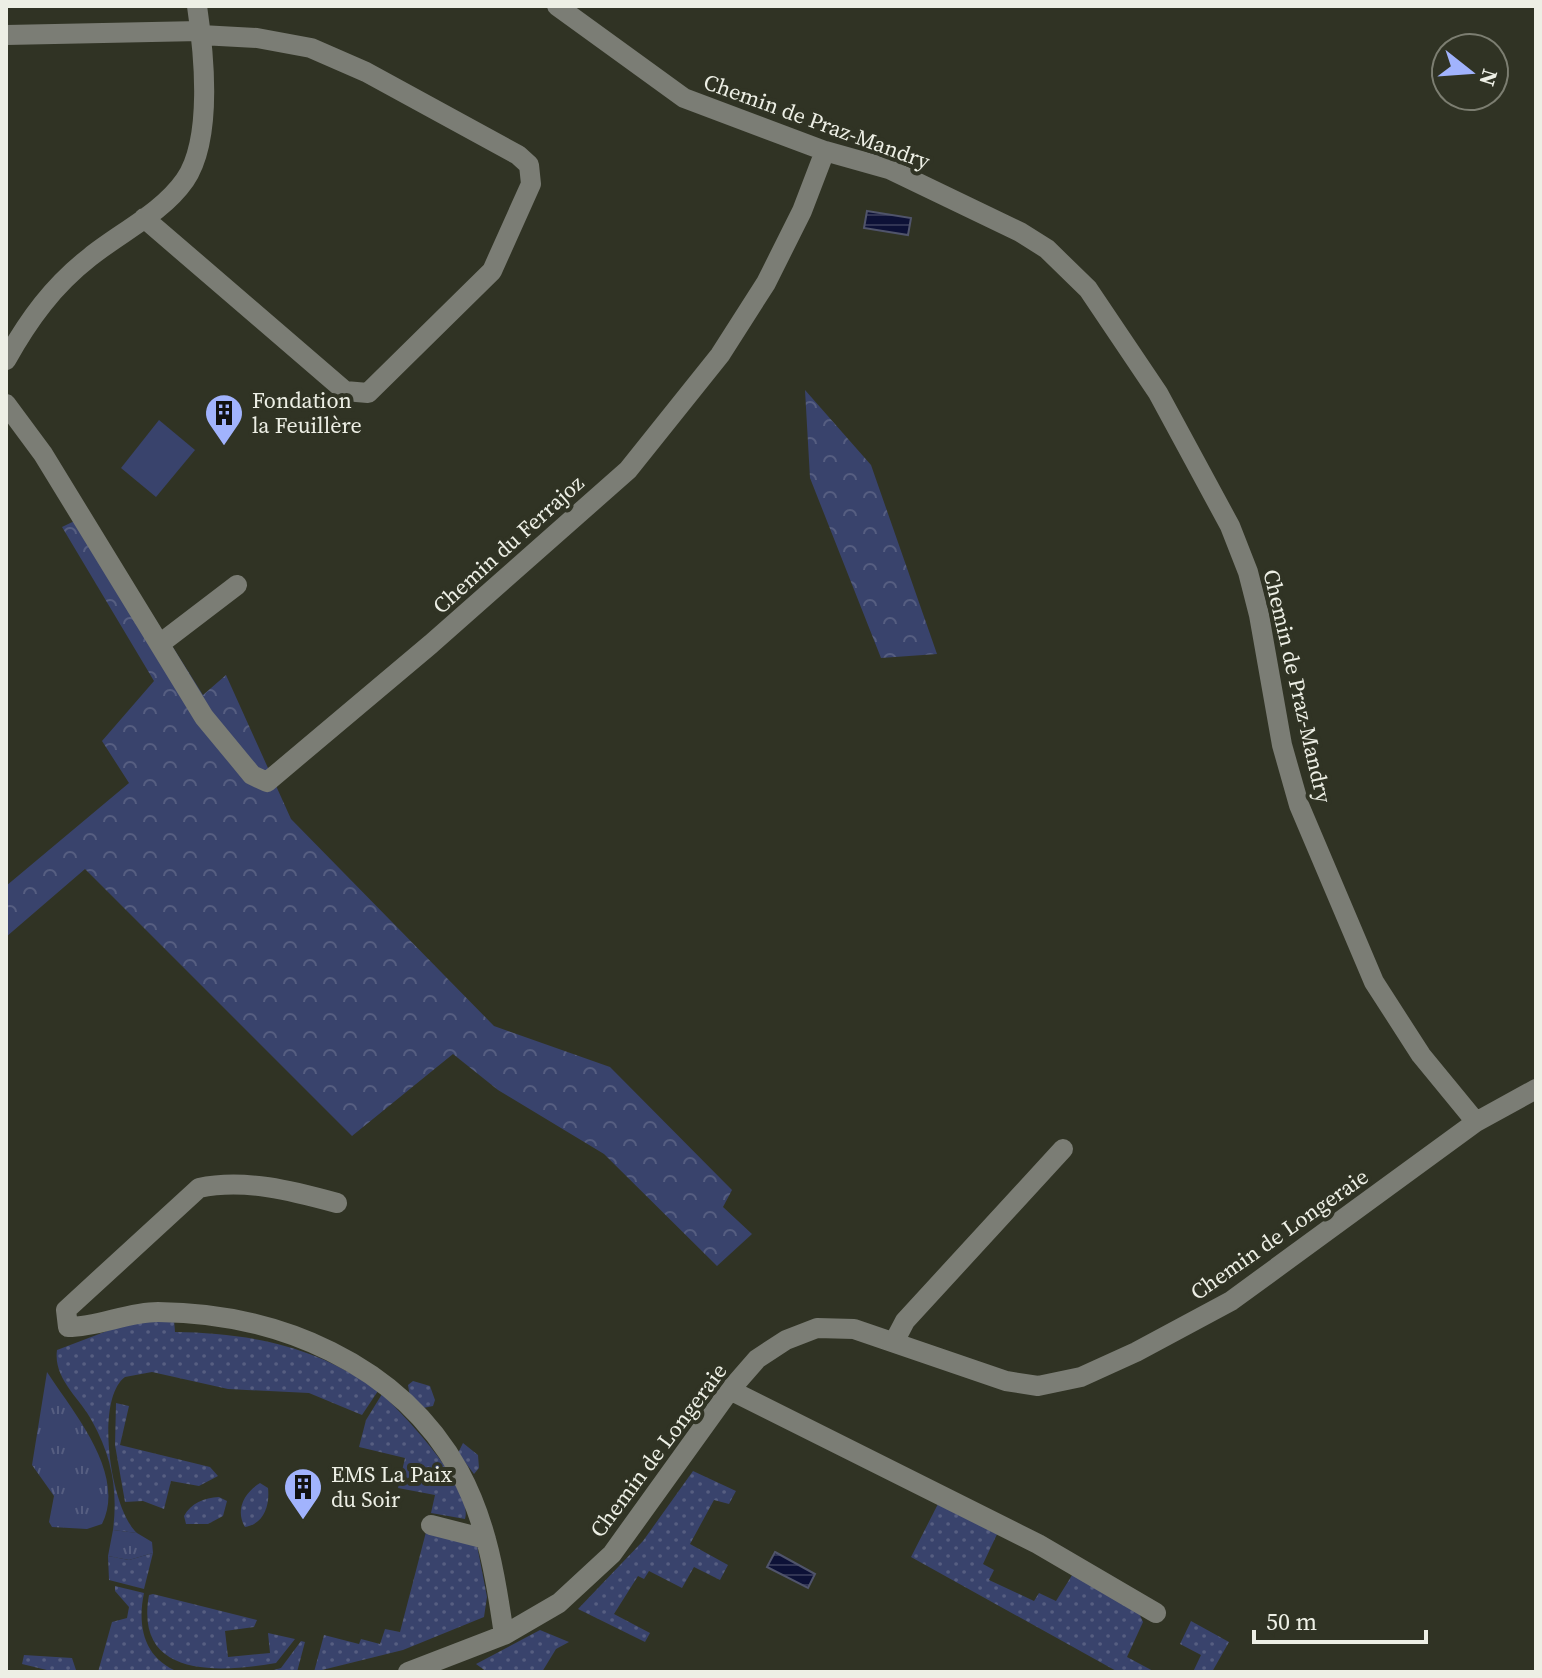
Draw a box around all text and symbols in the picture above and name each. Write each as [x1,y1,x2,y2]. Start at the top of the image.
north arrow [1430,32,1510,112]
street label: Chemin de Praz-Mandry [700,66,935,176]
text: N [1472,66,1506,90]
place label: Fondation la Feuillère [252,385,362,440]
building icon: Fondation la Feuillère [203,392,245,447]
street label: Chemin du Ferrajoz [426,468,590,620]
street label: Chemin de Praz-Mandry [1257,566,1340,806]
street label: Chemin de Longeraie [1184,1161,1374,1307]
street label: Chemin de Longeraie [583,1357,733,1543]
place label: EMS La Paix du Soir [331,1459,453,1514]
building icon: EMS La Paix du Soir [282,1466,324,1521]
scale bar [1254,1594,1426,1644]
text: 50 m [1266,1605,1317,1638]

